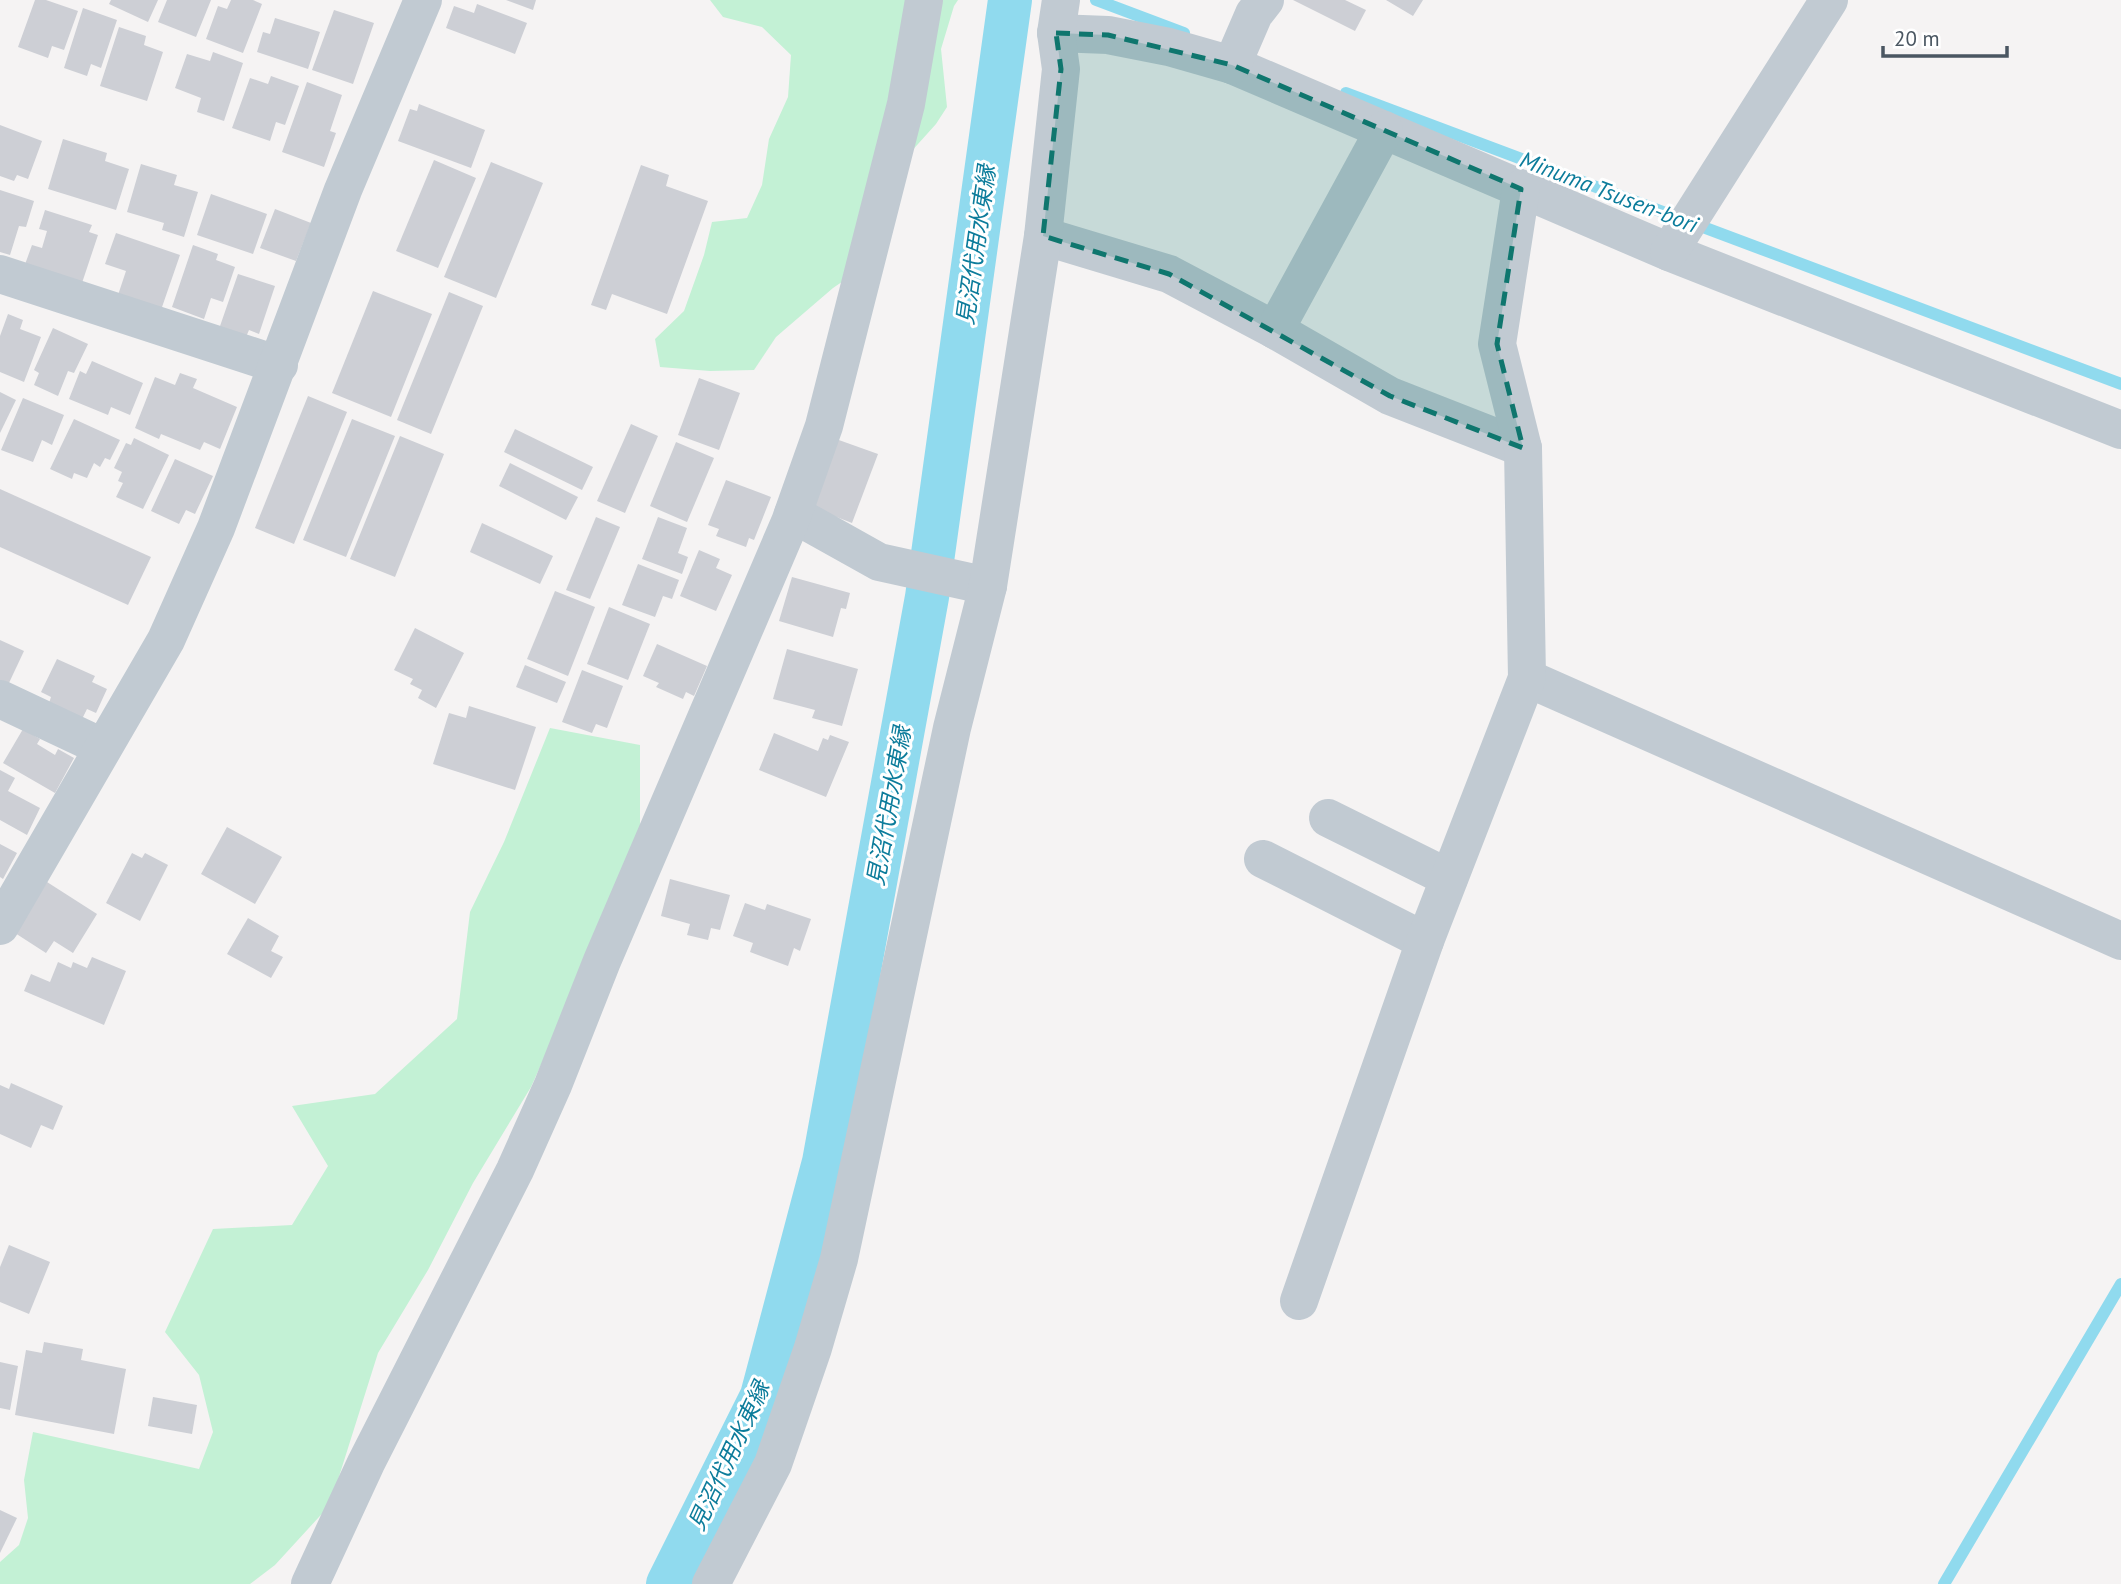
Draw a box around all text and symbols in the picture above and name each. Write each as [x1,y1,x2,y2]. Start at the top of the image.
scale bar [1883,14,2007,58]
text: 20 m [1894,25,1940,52]
water label: Minuma Tsusen-bori [1516,144,1703,239]
water label: 見沼代用水東縁 [950,160,1001,327]
water label: 見沼代用水東縁 [860,721,917,888]
water label: 見沼代用水東縁 [681,1374,777,1535]

